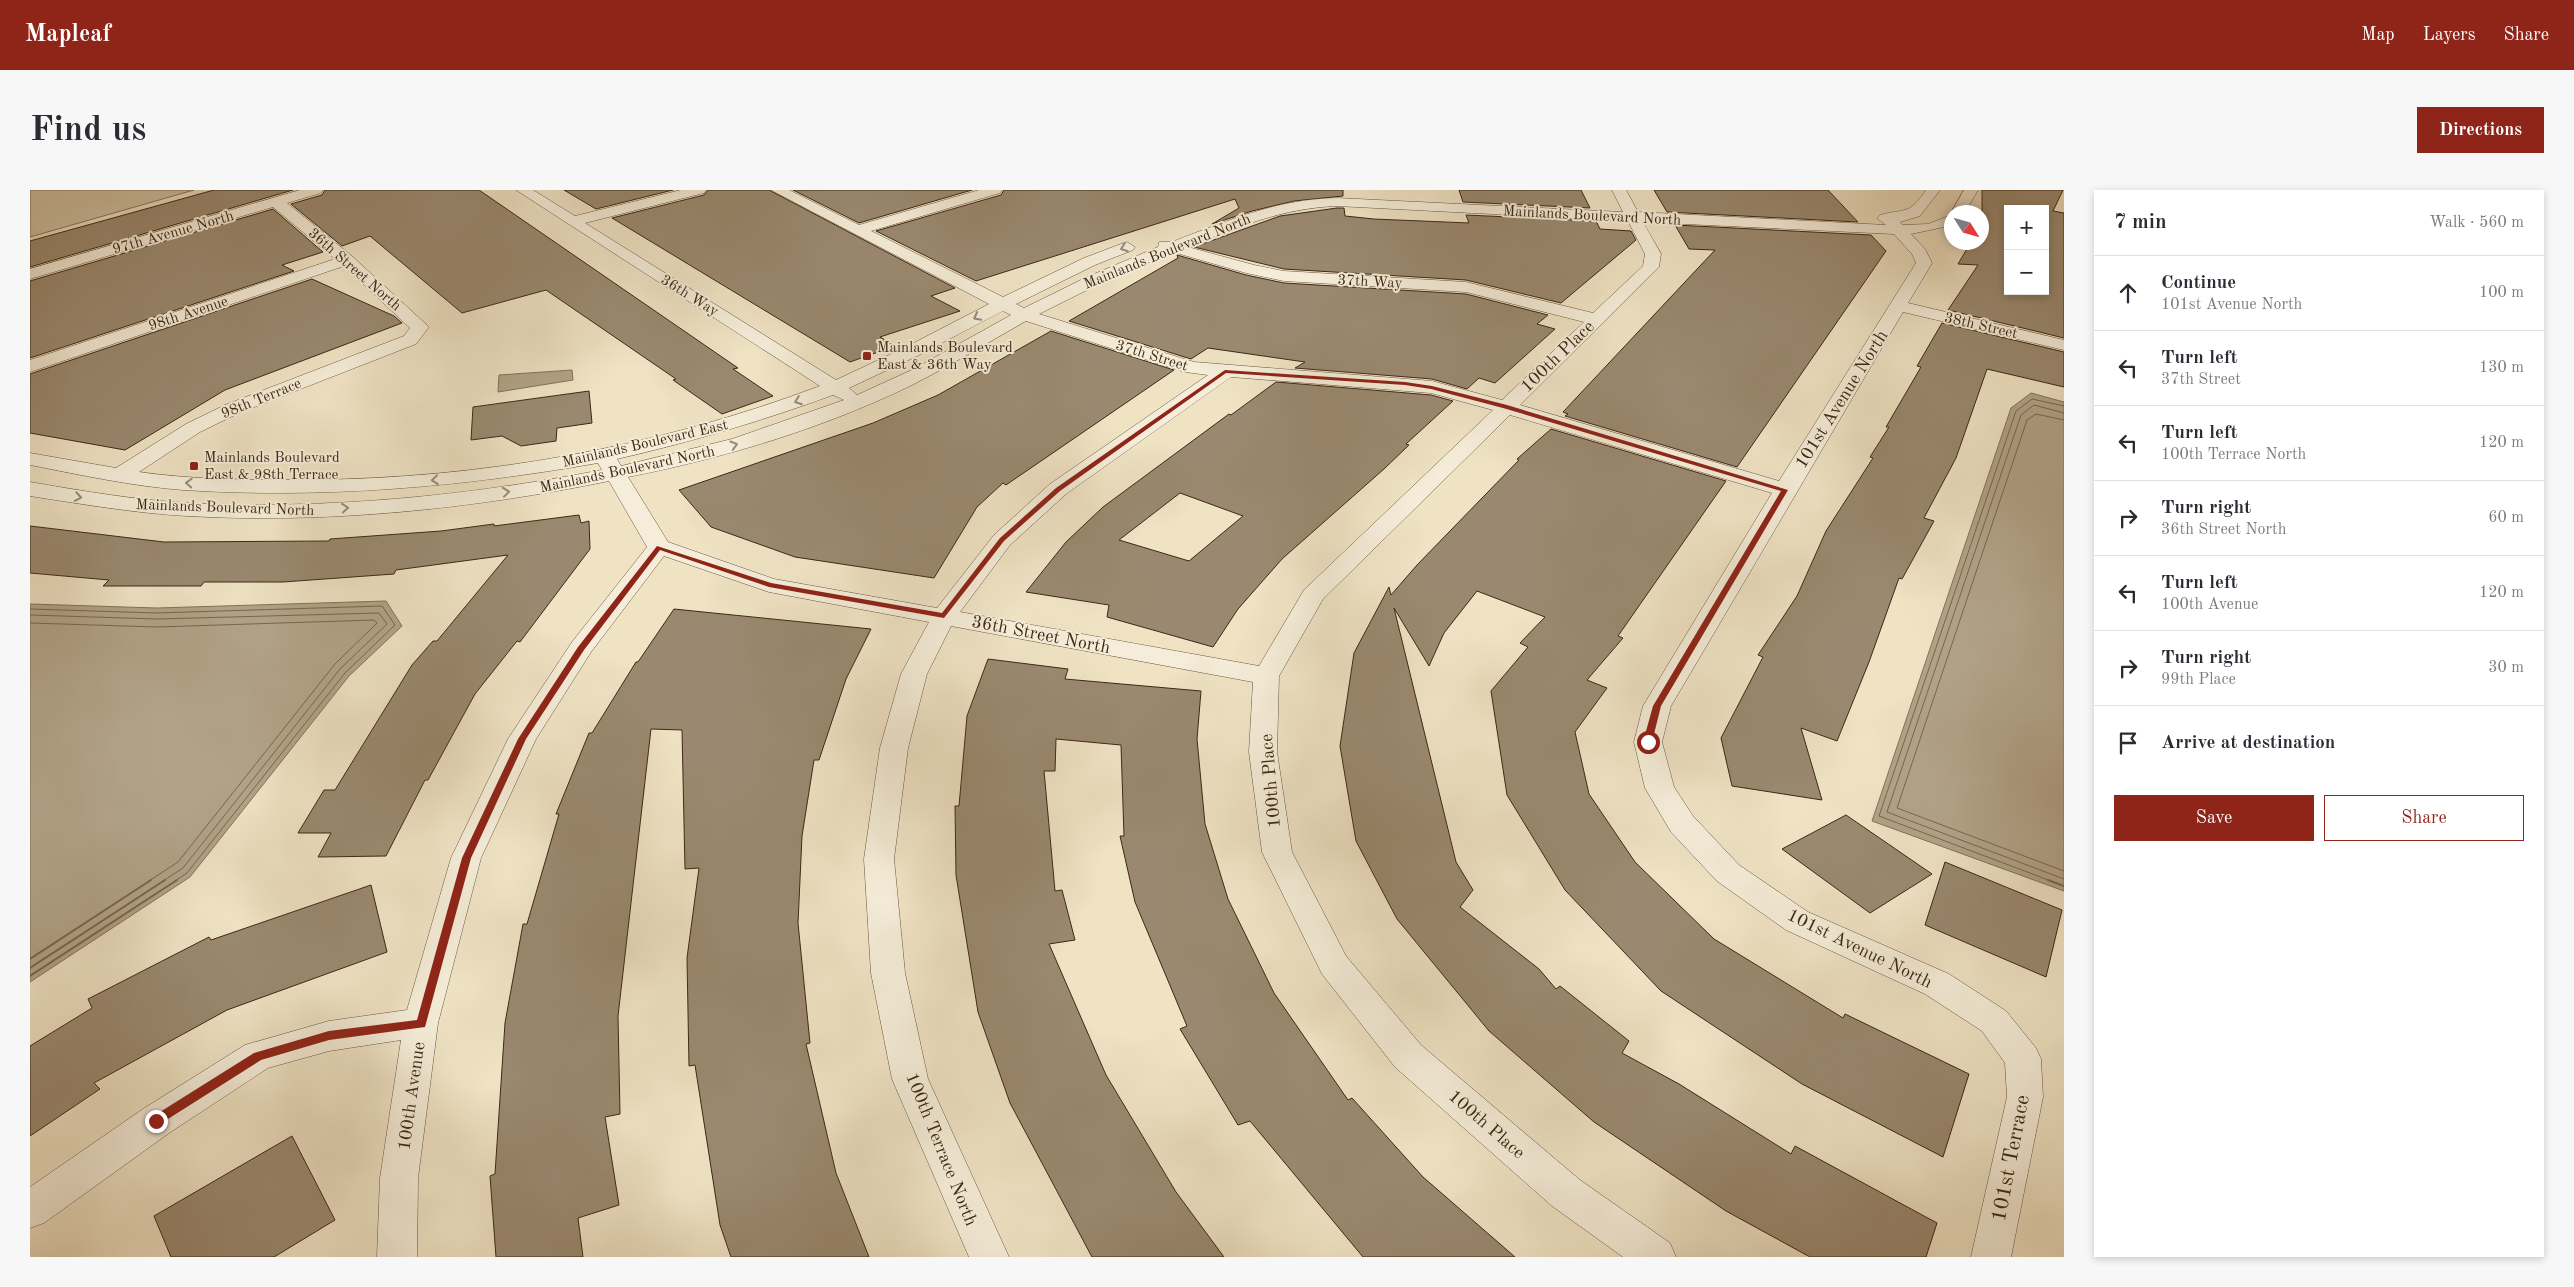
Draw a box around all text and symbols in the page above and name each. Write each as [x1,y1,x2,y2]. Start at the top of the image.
text: Mapleaf [25,23,111,47]
text: Map [2361,26,2395,44]
text: Layers [2423,26,2475,44]
text: Share [2503,26,2549,44]
button: Directions [2417,107,2544,153]
text: Find us [30,113,146,148]
street label: Mainlands Boulevard North [1502,204,1681,229]
north arrow [1944,205,1989,250]
map controls [2004,205,2049,295]
button: + [2004,205,2049,250]
street label: 97th Avenue North [111,209,236,258]
street label: Mainlands Boulevard North [1082,212,1253,293]
text: 7 min [2114,212,2167,233]
text: Walk · 560 m [2429,215,2524,231]
street label: 36th Street North [305,226,403,314]
one-way arrow [1120,242,1128,252]
button: − [2004,250,2049,295]
street label: 36th Way [658,273,721,320]
street label: 37th Way [1337,273,1403,292]
text: Continue [2161,274,2236,293]
icon: ahead [2114,279,2142,307]
text: 100 m [2479,285,2524,301]
street label: 98th Avenue [147,294,230,334]
text: 101st Avenue North [2161,297,2302,313]
one-way arrow [973,311,982,321]
street label: 38th Street [1943,311,2019,342]
street label: 100th Place [1517,317,1598,396]
street label: 101st Avenue North [1792,327,1892,472]
street label: 37th Street [1114,338,1190,375]
place label: Mainlands Boulevard East & 36th Way [877,341,1013,373]
text: Turn left [2161,349,2238,368]
marker: Mainlands Boulevard East & 36th Way [861,350,873,362]
icon: left [2114,354,2142,382]
text: 130 m [2479,360,2524,376]
text: 37th Street [2161,372,2241,388]
street label: 98th Terrace [219,377,304,422]
one-way arrow [795,395,803,405]
street label: Mainlands Boulevard East [561,418,730,471]
text: Turn left [2161,424,2238,443]
icon: left [2114,429,2142,457]
text: 120 m [2479,435,2524,451]
one-way arrow [729,441,737,451]
street label: Mainlands Boulevard North [538,445,716,496]
text: 100th Terrace North [2161,447,2306,463]
place label: Mainlands Boulevard East & 98th Terrace [204,451,340,483]
marker: Mainlands Boulevard East & 98th Terrace [188,460,200,472]
one-way arrow [431,474,439,485]
one-way arrow [184,477,192,488]
one-way arrow [503,487,511,498]
one-way arrow [74,491,82,502]
street label: Mainlands Boulevard North [135,498,314,519]
text: Turn right [2161,499,2251,518]
one-way arrow [341,503,349,514]
icon: right [2114,504,2142,532]
text: 60 m [2488,510,2524,526]
text: 36th Street North [2161,522,2286,538]
text: Turn left [2161,574,2238,593]
icon: left [2114,579,2142,607]
text: 120 m [2479,585,2524,601]
text: 100th Avenue [2161,597,2258,613]
street label: 36th Street North [970,613,1112,657]
text: Turn right [2161,649,2251,668]
icon: right [2114,654,2142,682]
text: 30 m [2488,660,2524,676]
text: 99th Place [2161,672,2236,688]
icon: arrive [2114,729,2142,757]
route start [1637,731,1660,754]
street label: 100th Place [1258,733,1284,829]
text: Arrive at destination [2161,734,2335,753]
button: Save [2114,795,2314,841]
button: Share [2324,795,2524,841]
street label: 101st Avenue North [1784,906,1935,992]
street label: 100th Avenue [395,1041,429,1152]
street label: 100th Terrace North [902,1070,980,1229]
street label: 100th Place [1445,1087,1528,1163]
street label: 101st Terrace [1989,1093,2034,1223]
route end [145,1110,168,1133]

